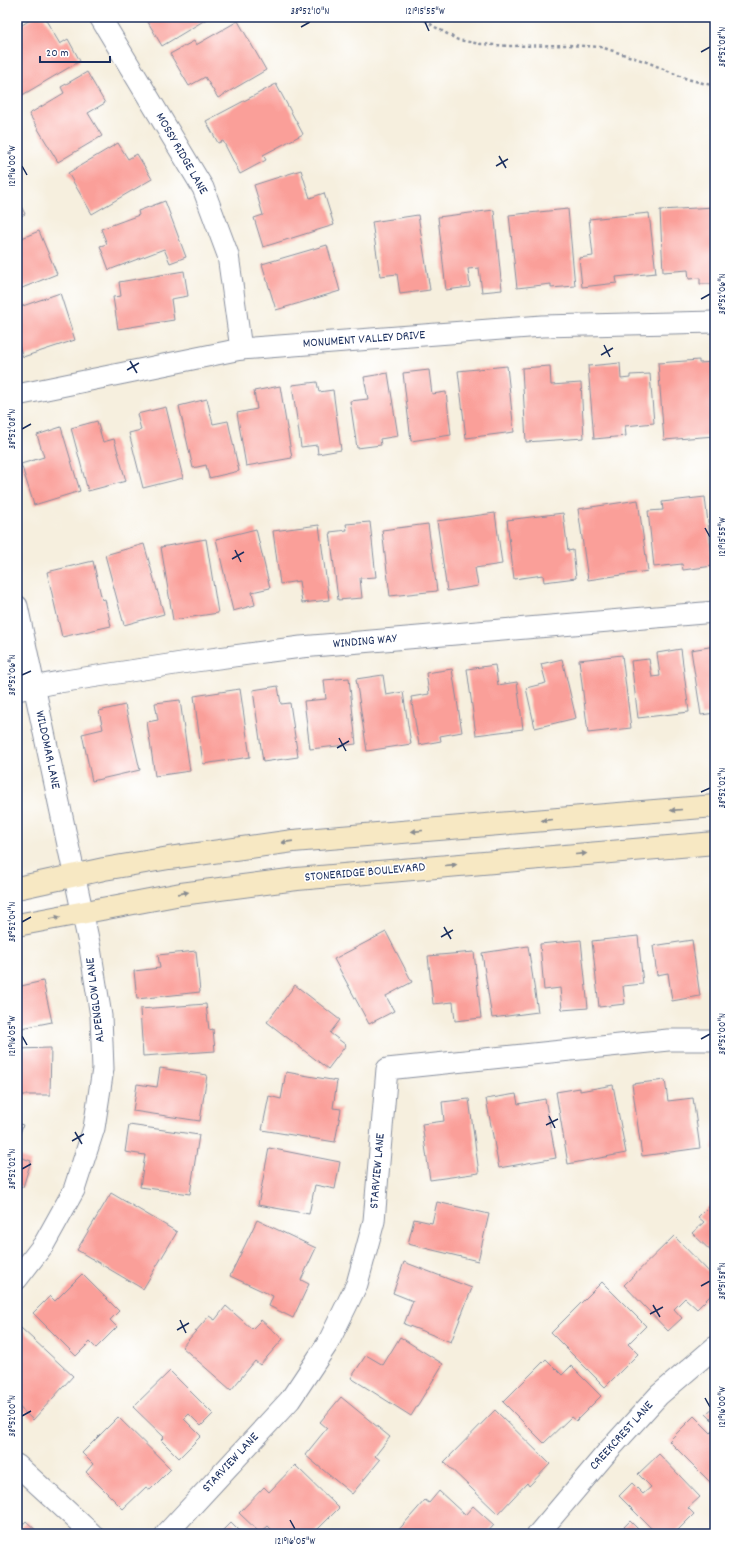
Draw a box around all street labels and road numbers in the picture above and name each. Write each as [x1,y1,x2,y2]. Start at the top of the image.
street label: MOSSY RIDGE LANE [150,110,212,198]
street label: MONUMENT VALLEY DRIVE [302,326,426,354]
street label: WINDING WAY [332,630,399,654]
street label: WILDOMAR LANE [29,709,65,791]
street label: STONERIDGE BOULEVARD [304,858,426,888]
street label: ALPENGLOW LANE [81,956,111,1043]
street label: STARVIEW LANE [365,1132,391,1210]
street label: CREEKCREST LANE [586,1397,659,1475]
street label: STARVIEW LANE [198,1429,264,1497]

